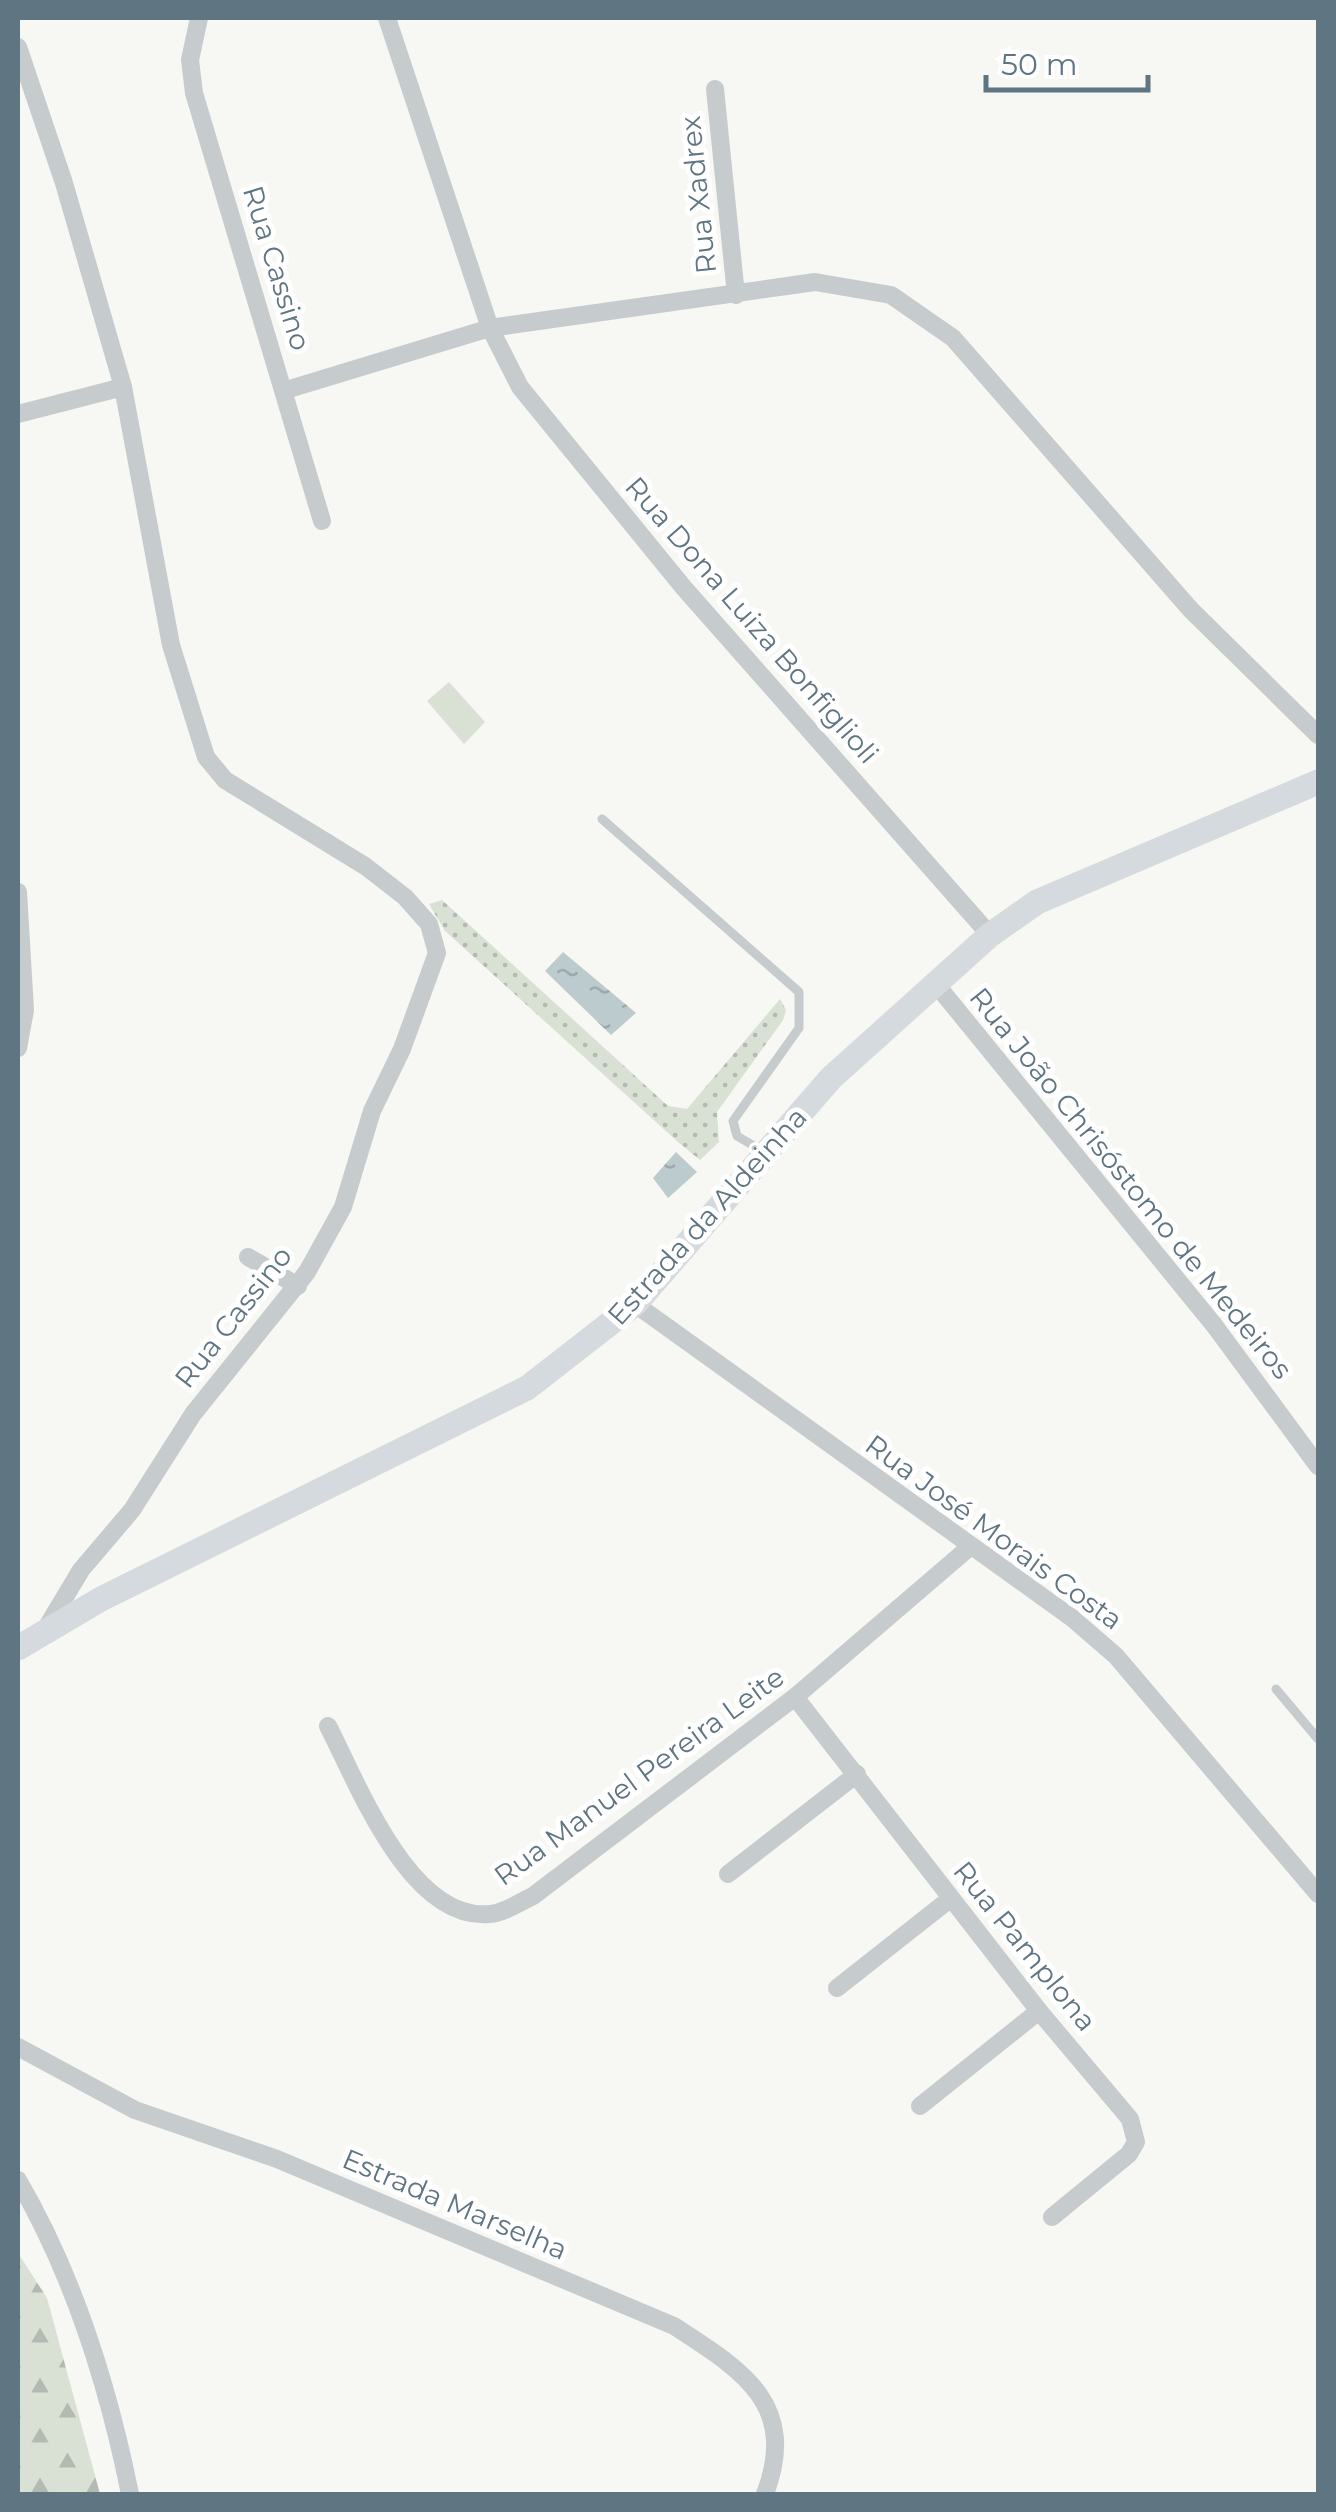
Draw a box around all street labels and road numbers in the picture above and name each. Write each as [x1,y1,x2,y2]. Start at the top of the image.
street label: Rua Xadrex [673,114,723,276]
street label: Rua Cassino [236,182,318,354]
street label: Rua Dona Luiza Bonfiglioli [618,470,886,770]
street label: Rua João Chrisóstomo de Medeiros [963,981,1299,1385]
street label: Estrada da Aldeinha [600,1100,814,1332]
street label: Rua Cassino [167,1239,299,1395]
street label: Rua José Morais Costa [859,1427,1129,1637]
street label: Rua Manuel Pereira Leite [487,1659,791,1893]
street label: Rua Pamplona [946,1854,1104,2038]
street label: Estrada Marselha [337,2141,573,2267]

